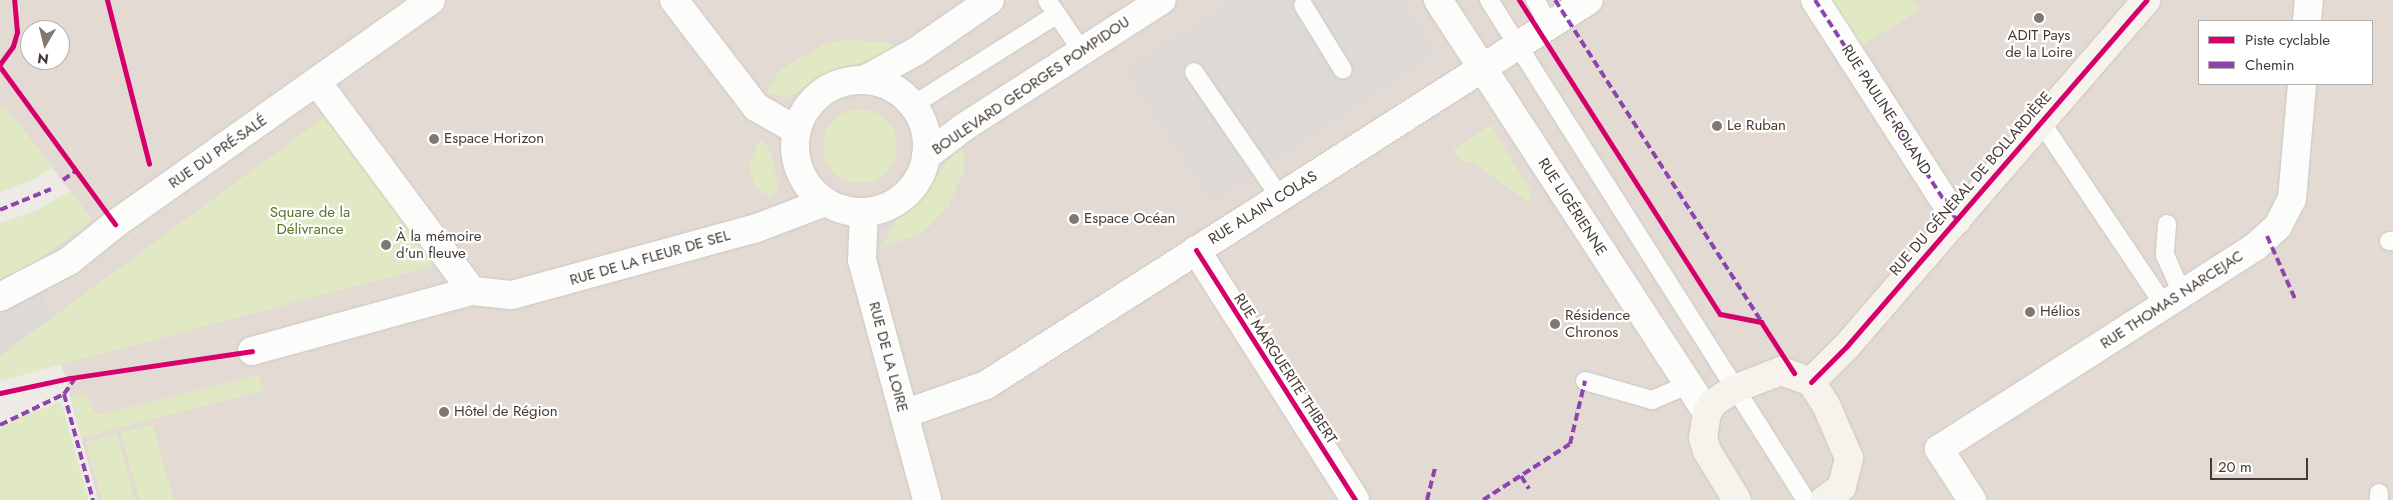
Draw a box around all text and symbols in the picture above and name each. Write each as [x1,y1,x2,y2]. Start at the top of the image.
marker: ADIT Pays de la Loire [2033,12,2045,24]
street label: BOULEVARD GEORGES POMPIDOU [929,13,1133,159]
north arrow [20,20,70,70]
legend [2198,20,2373,85]
place label: ADIT Pays de la Loire [2005,26,2073,61]
text: Piste cyclable [2245,29,2330,51]
street label: RUE PAULINE ROLAND [1837,42,1935,178]
text: N [36,48,50,70]
text: Chemin [2245,54,2294,76]
street label: RUE DU GÉNÉRAL DE BOLLARDIÈRE [1886,88,2056,280]
street label: RUE DU PRÉ-SALÉ [165,111,271,193]
place label: Le Ruban [1727,117,1786,135]
marker: Le Ruban [1711,120,1723,132]
place label: Espace Horizon [444,130,544,148]
marker: Espace Horizon [428,133,440,145]
street label: RUE LIGÉRIENNE [1534,155,1610,259]
street label: RUE ALAIN COLAS [1205,167,1321,249]
park label: Square de la Délivrance [270,203,350,238]
place label: Espace Océan [1084,210,1175,228]
marker: Espace Océan [1068,213,1080,225]
street label: RUE DE LA FLEUR DE SEL [568,226,732,290]
place label: À la mémoire d'un fleuve [396,227,481,262]
marker: À la mémoire d'un fleuve [380,239,392,251]
street label: RUE THOMAS NARCEJAC [2097,247,2247,353]
street label: RUE MARGUERITE THIBERT [1230,291,1340,447]
street label: RUE DE LA LOIRE [865,300,911,414]
place label: Hélios [2040,303,2080,321]
place label: Résidence Chronos [1565,306,1630,341]
marker: Hélios [2024,306,2036,318]
marker: Résidence Chronos [1549,318,1561,330]
place label: Hôtel de Région [454,403,558,421]
marker: Hôtel de Région [438,406,450,418]
scale bar [2213,448,2310,480]
text: 20 m [2218,456,2252,478]

